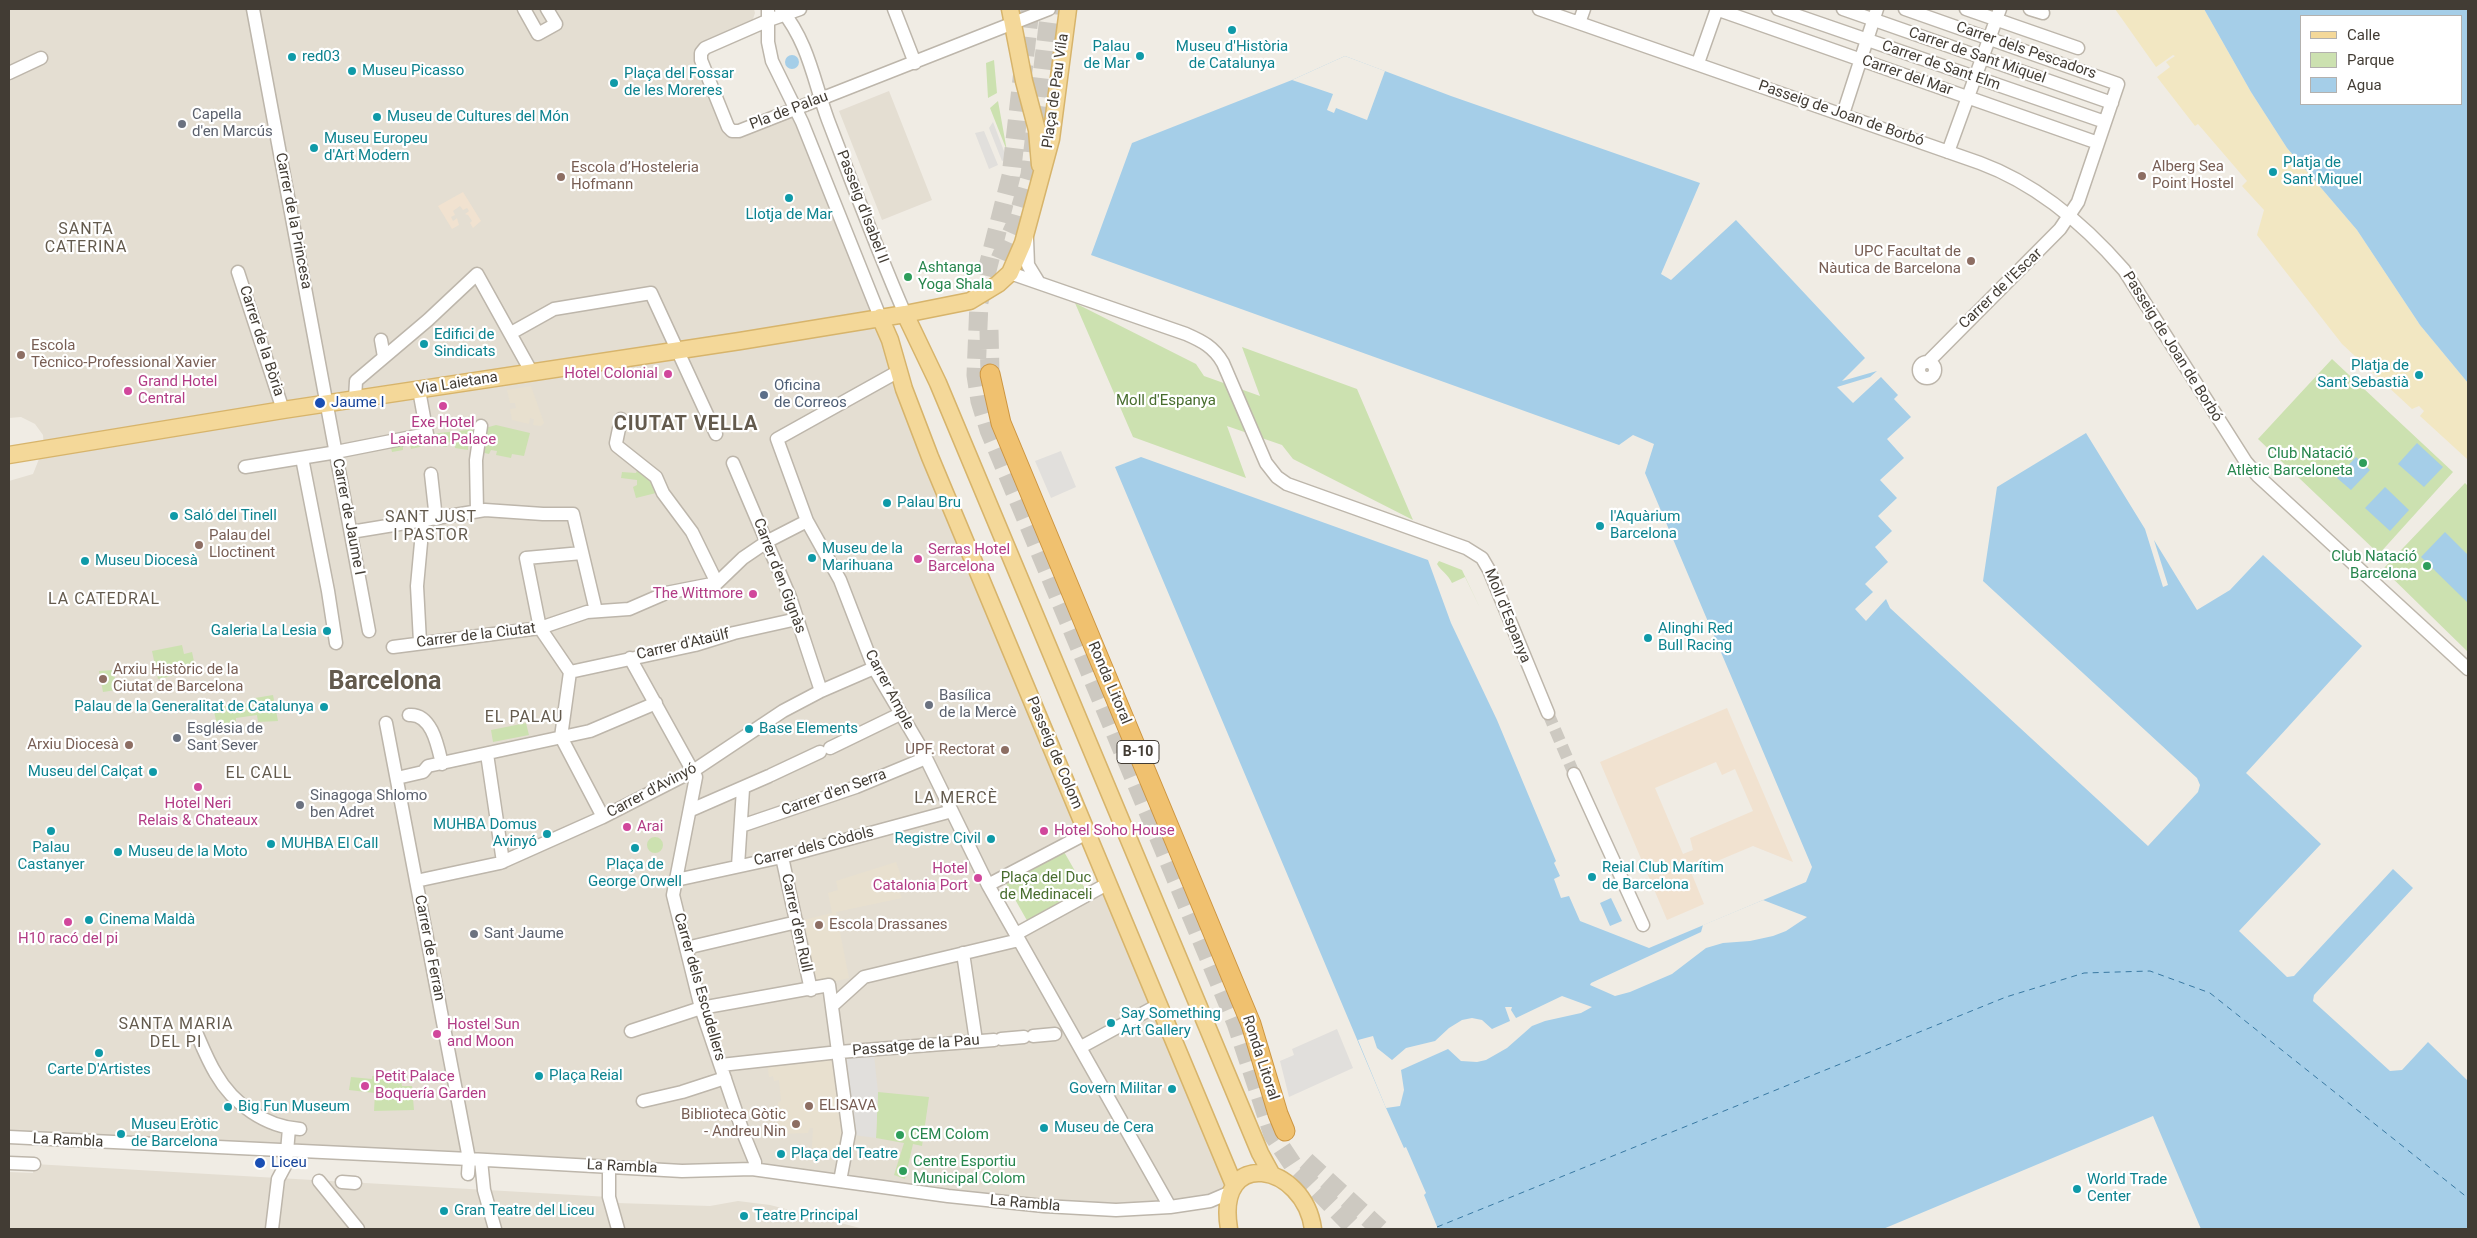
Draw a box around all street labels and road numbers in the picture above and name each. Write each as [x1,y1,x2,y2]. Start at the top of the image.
street label: Carrer dels Pescadors [1954,19,2098,83]
street label: Carrer de Sant Miquel [1906,24,2048,88]
street label: Plaça de Pau Vila [1039,32,1073,150]
street label: Carrer de Sant Elm [1879,37,2003,95]
street label: Carrer del Mar [1859,52,1955,100]
street label: Passeig de Joan de Borbó [1756,77,1926,151]
street label: Pla de Palau [747,88,831,134]
street label: Passeig d'Isabel II [832,148,892,266]
street label: Carrer de la Princesa [271,151,315,291]
street label: Carrer de l'Escar [1956,245,2046,333]
street label: Passeig de Joan de Borbó [2118,268,2226,426]
street label: Carrer de la Bòria [235,283,287,399]
street label: Via Laietana [415,369,499,399]
street label: Carrer de Jaume I [328,457,368,577]
street label: Carrer d'en Gignàs [749,516,809,636]
street label: Moll d'Espanya [1480,566,1534,666]
street label: Carrer de la Ciutat [415,620,537,652]
street label: Carrer d'Ataülf [635,626,731,664]
street label: Ronda Litoral [1084,639,1134,727]
street label: Carrer Ample [860,647,918,733]
street label: Passeig de Colom [1022,694,1086,812]
road number: B-10 [1117,740,1159,764]
street label: Carrer d'Avinyó [604,760,700,822]
street label: Carrer d'en Serra [779,766,889,820]
street label: Carrer dels Còdols [752,823,876,871]
street label: Carrer d'en Rull [777,872,815,974]
street label: Carrer de Ferran [410,894,448,1002]
street label: Carrer dels Escudellers [669,911,729,1063]
street label: Ronda Litoral [1238,1013,1282,1103]
street label: Passatge de la Pau [852,1031,980,1061]
street label: La Rambla [32,1130,104,1152]
street label: La Rambla [586,1156,658,1178]
street label: La Rambla [989,1192,1061,1216]

